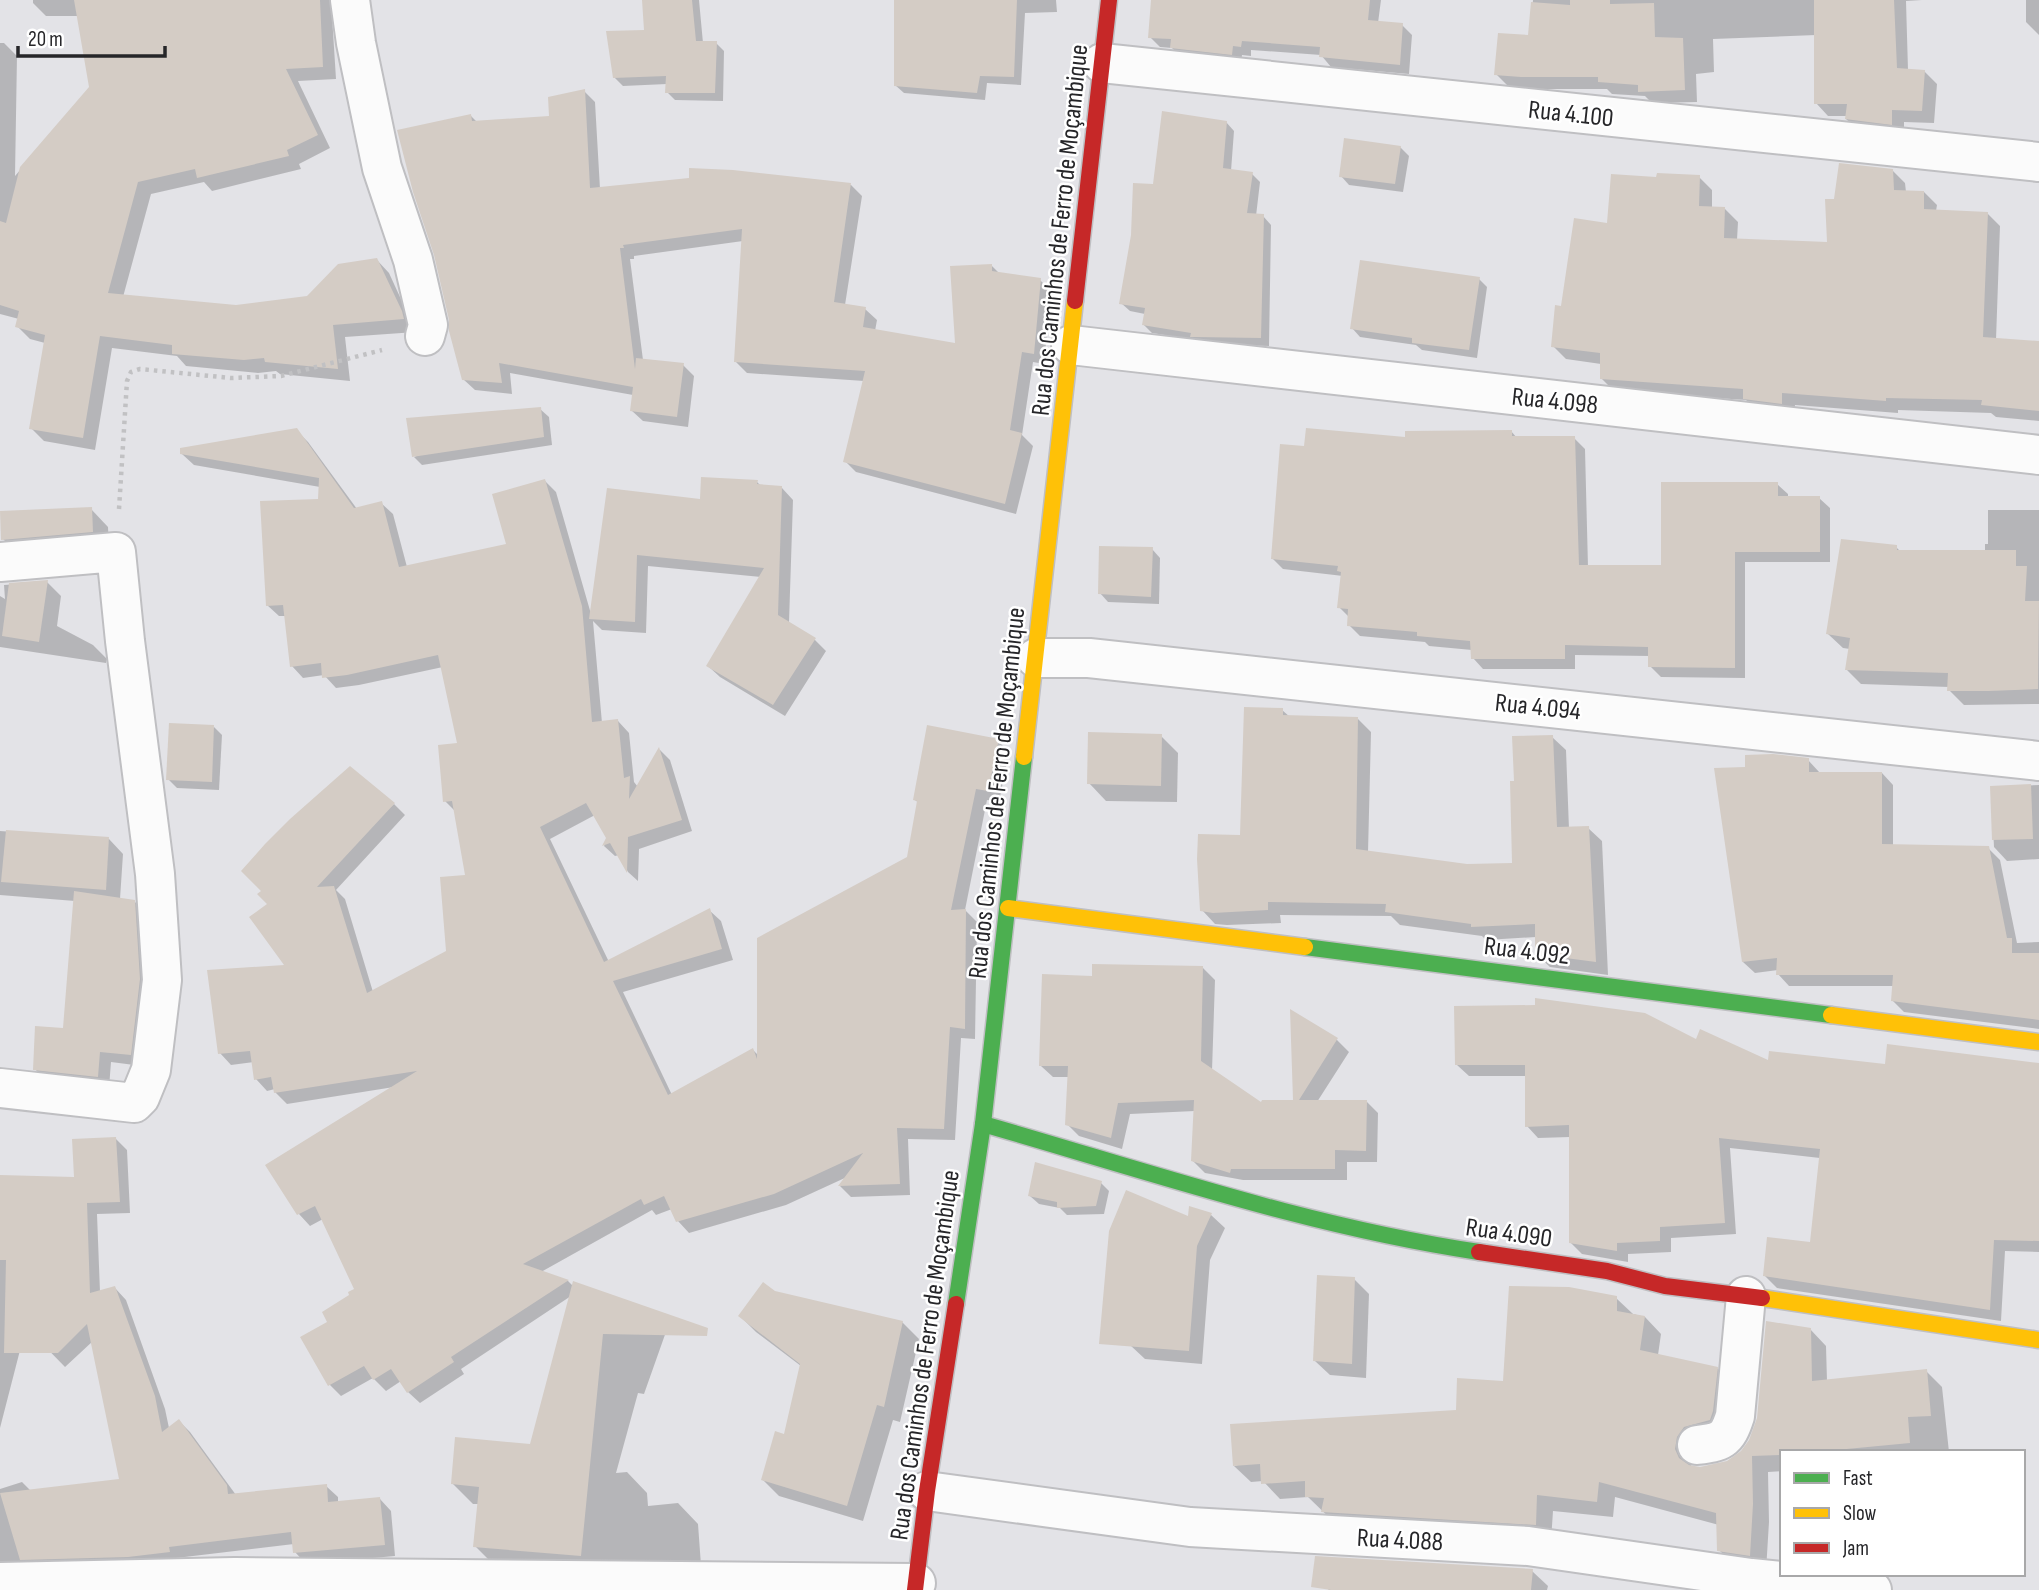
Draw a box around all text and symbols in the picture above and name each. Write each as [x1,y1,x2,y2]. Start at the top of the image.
scale bar [18,14,164,58]
text: 20 m [28,27,63,52]
street label: Rua dos Caminhos de Ferro de Moçambique [1026,43,1095,417]
street label: Rua 4.100 [1527,95,1615,134]
street label: Rua 4.098 [1510,382,1599,421]
street label: Rua dos Caminhos de Ferro de Moçambique [963,606,1032,980]
street label: Rua 4.094 [1493,688,1582,727]
street label: Rua 4.092 [1482,931,1571,972]
street label: Rua dos Caminhos de Ferro de Moçambique [884,1168,967,1542]
street label: Rua 4.090 [1464,1212,1554,1255]
legend [1780,1450,2025,1576]
text: Fast [1843,1466,1873,1491]
text: Slow [1843,1501,1877,1526]
street label: Rua 4.088 [1356,1523,1444,1558]
text: Jam [1842,1536,1869,1561]

